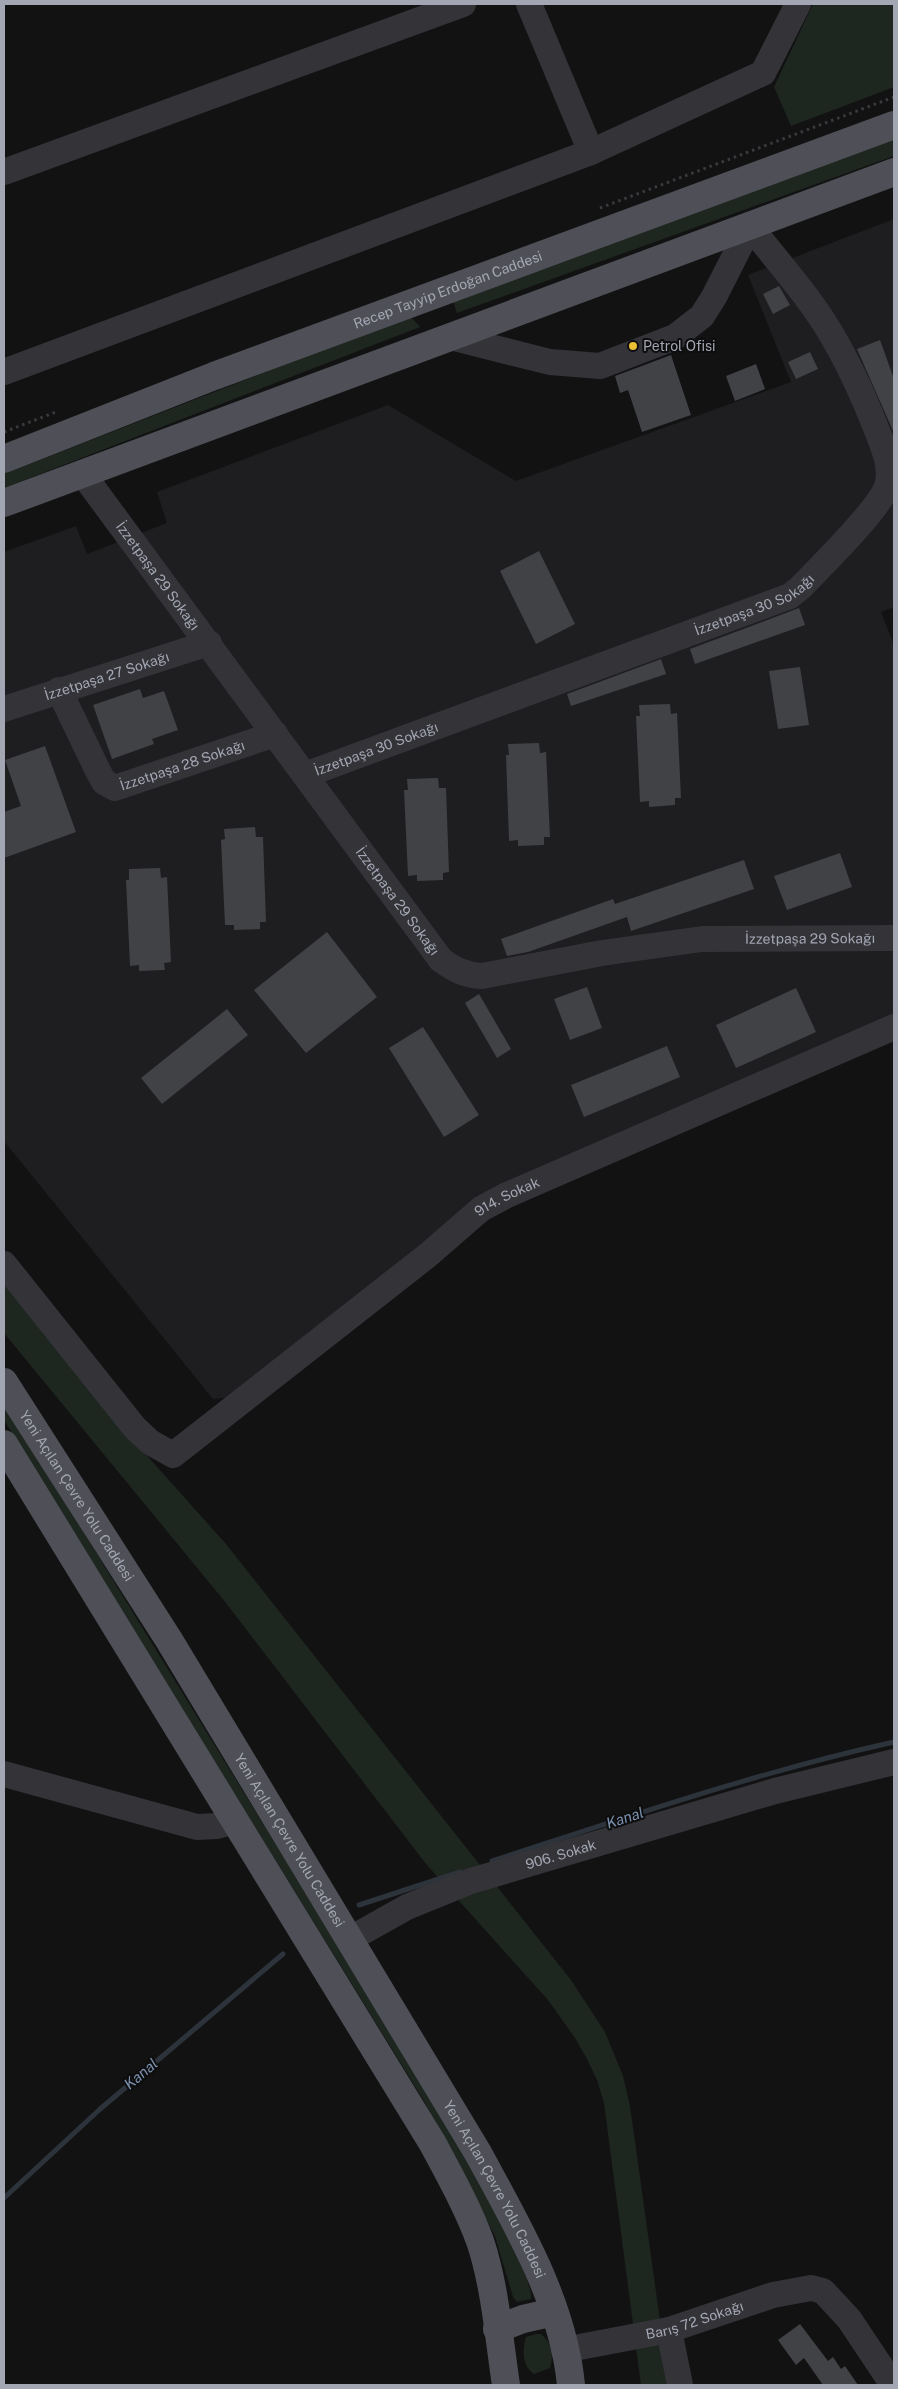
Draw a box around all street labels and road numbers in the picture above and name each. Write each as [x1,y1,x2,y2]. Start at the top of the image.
street label: Recep Tayyip Erdoğan Caddesi [351,248,544,332]
street label: İzzetpaşa 29 Sokağı [113,518,203,633]
street label: İzzetpaşa 30 Sokağı [692,571,817,639]
street label: İzzetpaşa 27 Sokağı [42,648,171,703]
street label: İzzetpaşa 30 Sokağı [312,719,440,779]
street label: İzzetpaşa 28 Sokağı [117,737,247,794]
street label: İzzetpaşa 29 Sokağı [353,843,443,958]
street label: İzzetpaşa 29 Sokağı [745,929,875,947]
street label: 914. Sokak [471,1174,542,1219]
street label: Yeni Açılan Çevre Yolu Caddesi [16,1407,137,1584]
street label: Yeni Açılan Çevre Yolu Caddesi [231,1751,348,1930]
street label: 906. Sokak [523,1836,598,1872]
street label: Yeni Açılan Çevre Yolu Caddesi [440,2098,549,2280]
street label: Barış 72 Sokağı [644,2298,745,2342]

